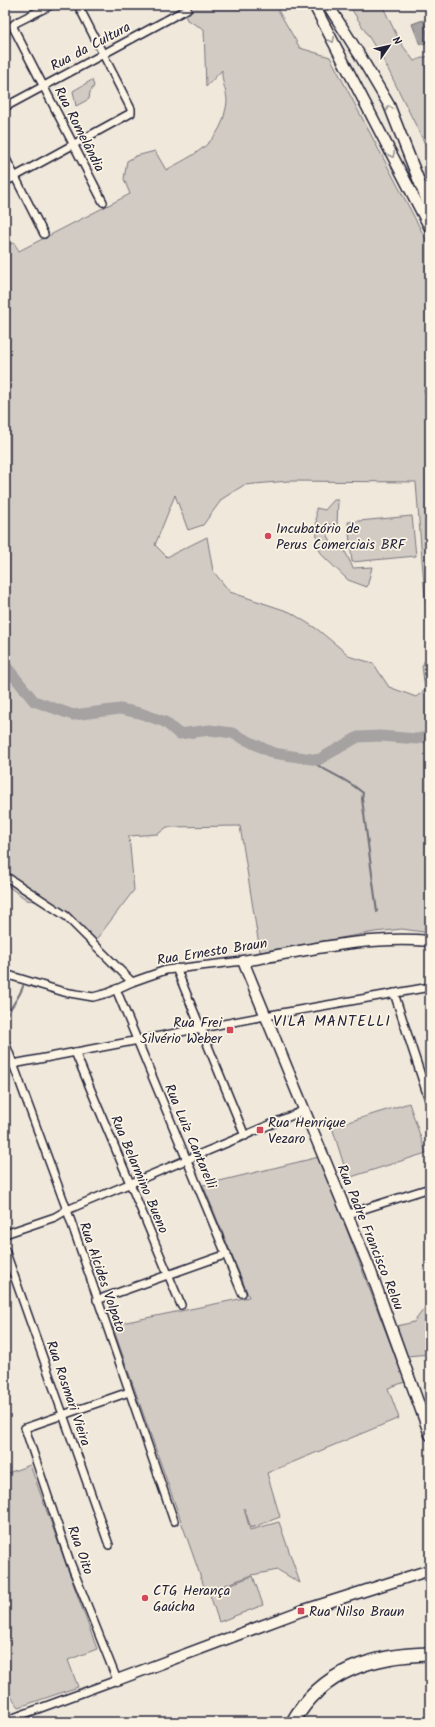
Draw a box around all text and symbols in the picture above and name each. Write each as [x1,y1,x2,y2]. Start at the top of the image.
street label: Rua da Cultura [46,16,135,77]
north arrow [369,26,409,66]
text: N [387,33,406,49]
one-way arrow [327,35,335,43]
street label: Rua Romelândia [48,83,110,176]
one-way arrow [386,105,394,112]
one-way arrow [387,151,395,158]
place label: Incubatório de Perus Comerciais BRF [276,518,407,556]
marker: Incubatório de Perus Comerciais BRF [263,531,273,541]
street label: Rua Ernesto Braun [155,932,269,972]
district label: VILA MANTELLI [273,1010,391,1034]
place label: Rua Frei Silvério Weber [140,1012,223,1050]
marker: Rua Frei Silvério Weber [225,1025,235,1035]
street label: Rua Luiz Cantarelli [158,1080,222,1193]
street label: Rua Belarmino Bueno [104,1112,174,1237]
place label: Rua Henrique Vezaro [268,1112,347,1150]
marker: Rua Henrique Vezaro [255,1125,265,1135]
street label: Rua Padre Francisco Relou [331,1161,409,1314]
street label: Rua Alcides Volpato [73,1219,131,1336]
street label: Rua Rosmari Vieira [40,1338,96,1449]
street label: Rua Oito [61,1523,99,1578]
place label: CTG Herança Gaúcha [153,1580,230,1618]
marker: CTG Herança Gaúcha [140,1593,150,1603]
place label: Rua Nilso Braun [309,1601,405,1623]
marker: Rua Nilso Braun [296,1606,306,1616]

